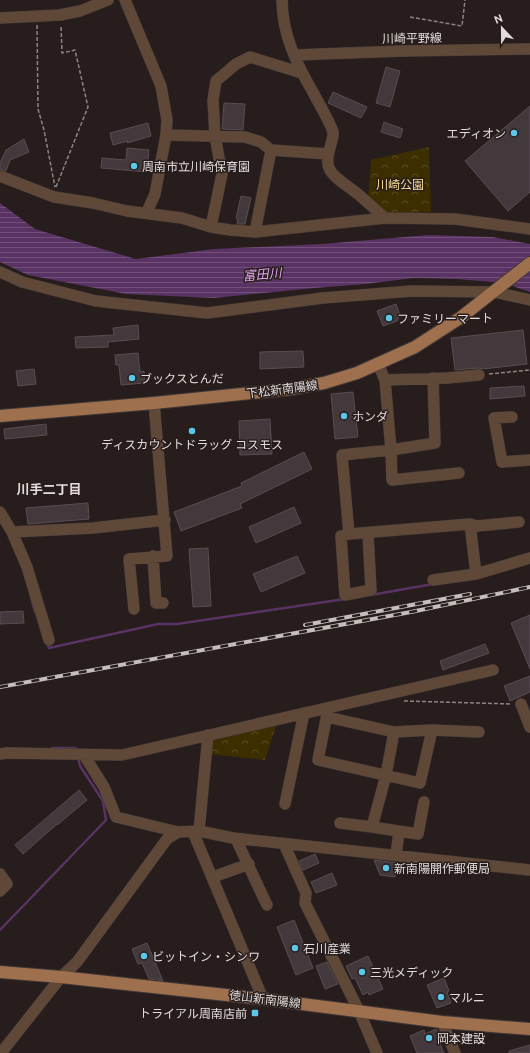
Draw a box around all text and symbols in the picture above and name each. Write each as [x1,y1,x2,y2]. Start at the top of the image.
north arrow [482,8,522,48]
text: N [492,12,504,26]
street label: 川崎平野線 [382,31,442,45]
place label: エディオン [447,127,506,140]
marker: エディオン [509,128,519,138]
place label: 周南市立川崎保育園 [142,160,250,173]
marker: 周南市立川崎保育園 [129,161,139,171]
park label: 川崎公園 [376,178,424,191]
water label: 富田川 [242,265,284,283]
place label: ファミリーマート [397,312,493,325]
marker: ファミリーマート [384,313,394,323]
place label: ブックスとんだ [140,372,224,385]
marker: ブックスとんだ [127,373,137,383]
street label: 下松新南陽線 [245,378,319,400]
place label: ホンダ [352,410,388,423]
marker: ホンダ [339,411,349,421]
marker: ディスカウントドラッグ コスモス [187,426,197,436]
place label: ディスカウントドラッグ コスモス [101,438,283,451]
district label: 川手二丁目 [16,482,82,496]
place label: 新南陽開作郵便局 [394,862,490,875]
marker: 新南陽開作郵便局 [381,863,391,873]
place label: 石川産業 [303,942,351,955]
marker: 石川産業 [290,943,300,953]
place label: ビットイン・シンワ [152,950,260,963]
marker: ビットイン・シンワ [139,951,149,961]
place label: 三光メディック [370,966,453,979]
marker: 三光メディック [357,967,367,977]
street label: 徳山新南陽線 [228,988,302,1010]
place label: マルニ [449,991,485,1004]
marker: マルニ [436,992,446,1002]
place label: トライアル周南店前 [139,1007,247,1020]
marker: トライアル周南店前 [250,1008,260,1018]
place label: 岡本建設 [437,1032,485,1045]
marker: 岡本建設 [424,1033,434,1043]

